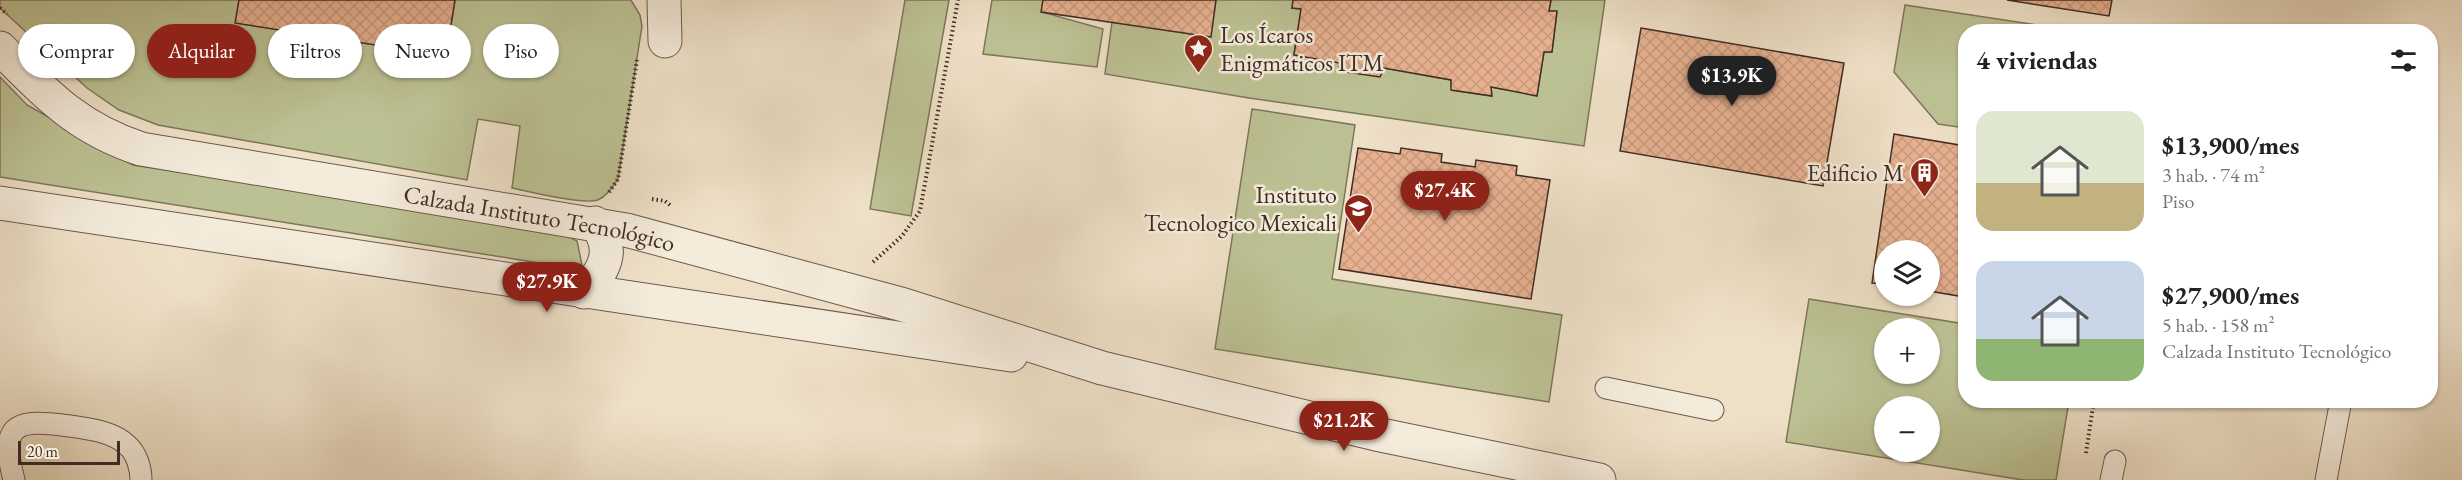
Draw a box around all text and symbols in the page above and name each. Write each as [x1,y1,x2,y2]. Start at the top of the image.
place label: Los Ícaros Enigmáticos ITM [1220,19,1384,78]
chip: Comprar [18,24,135,78]
chip: Alquilar [147,24,256,78]
chip: Filtros [268,24,362,78]
chip: Nuevo [374,24,471,78]
chip: Piso [483,24,559,78]
place icon: Los Ícaros Enigmáticos ITM [1183,32,1215,74]
text: 4 viviendas [1976,43,2097,77]
icon: filters [2387,44,2420,77]
pin: $13.9K [1683,56,1781,107]
text: $13.9K [1701,62,1763,88]
text: $13,900/mes [2162,128,2299,162]
icon: home [2024,135,2096,207]
building icon: Edificio M [1909,156,1941,198]
place label: Edificio M [1807,157,1904,188]
text: 3 hab. · 74 m² [2162,162,2265,188]
pin: $27.4K [1396,171,1494,222]
text: $27.4K [1414,177,1476,203]
street label: Calzada Instituto Tecnológico [402,178,679,258]
place label: Instituto Tecnologico Mexicali [1144,179,1337,238]
text: Piso [2162,188,2194,214]
school or university icon: Instituto Tecnologico Mexicali [1342,192,1374,234]
map controls [1874,240,1940,462]
button: layers [1874,240,1940,306]
pin: $27.9K [498,262,596,313]
text: $27.9K [516,268,578,294]
text: $27,900/mes [2162,278,2299,312]
icon: home [2024,285,2096,357]
text: 5 hab. · 158 m² [2162,312,2275,338]
button: + [1874,318,1940,384]
text: Calzada Instituto Tecnológico [2162,338,2391,364]
button: − [1874,396,1940,462]
pin: $21.2K [1295,401,1393,452]
text: $21.2K [1313,407,1375,433]
scale bar [18,438,120,466]
text: 20 m [27,441,58,462]

